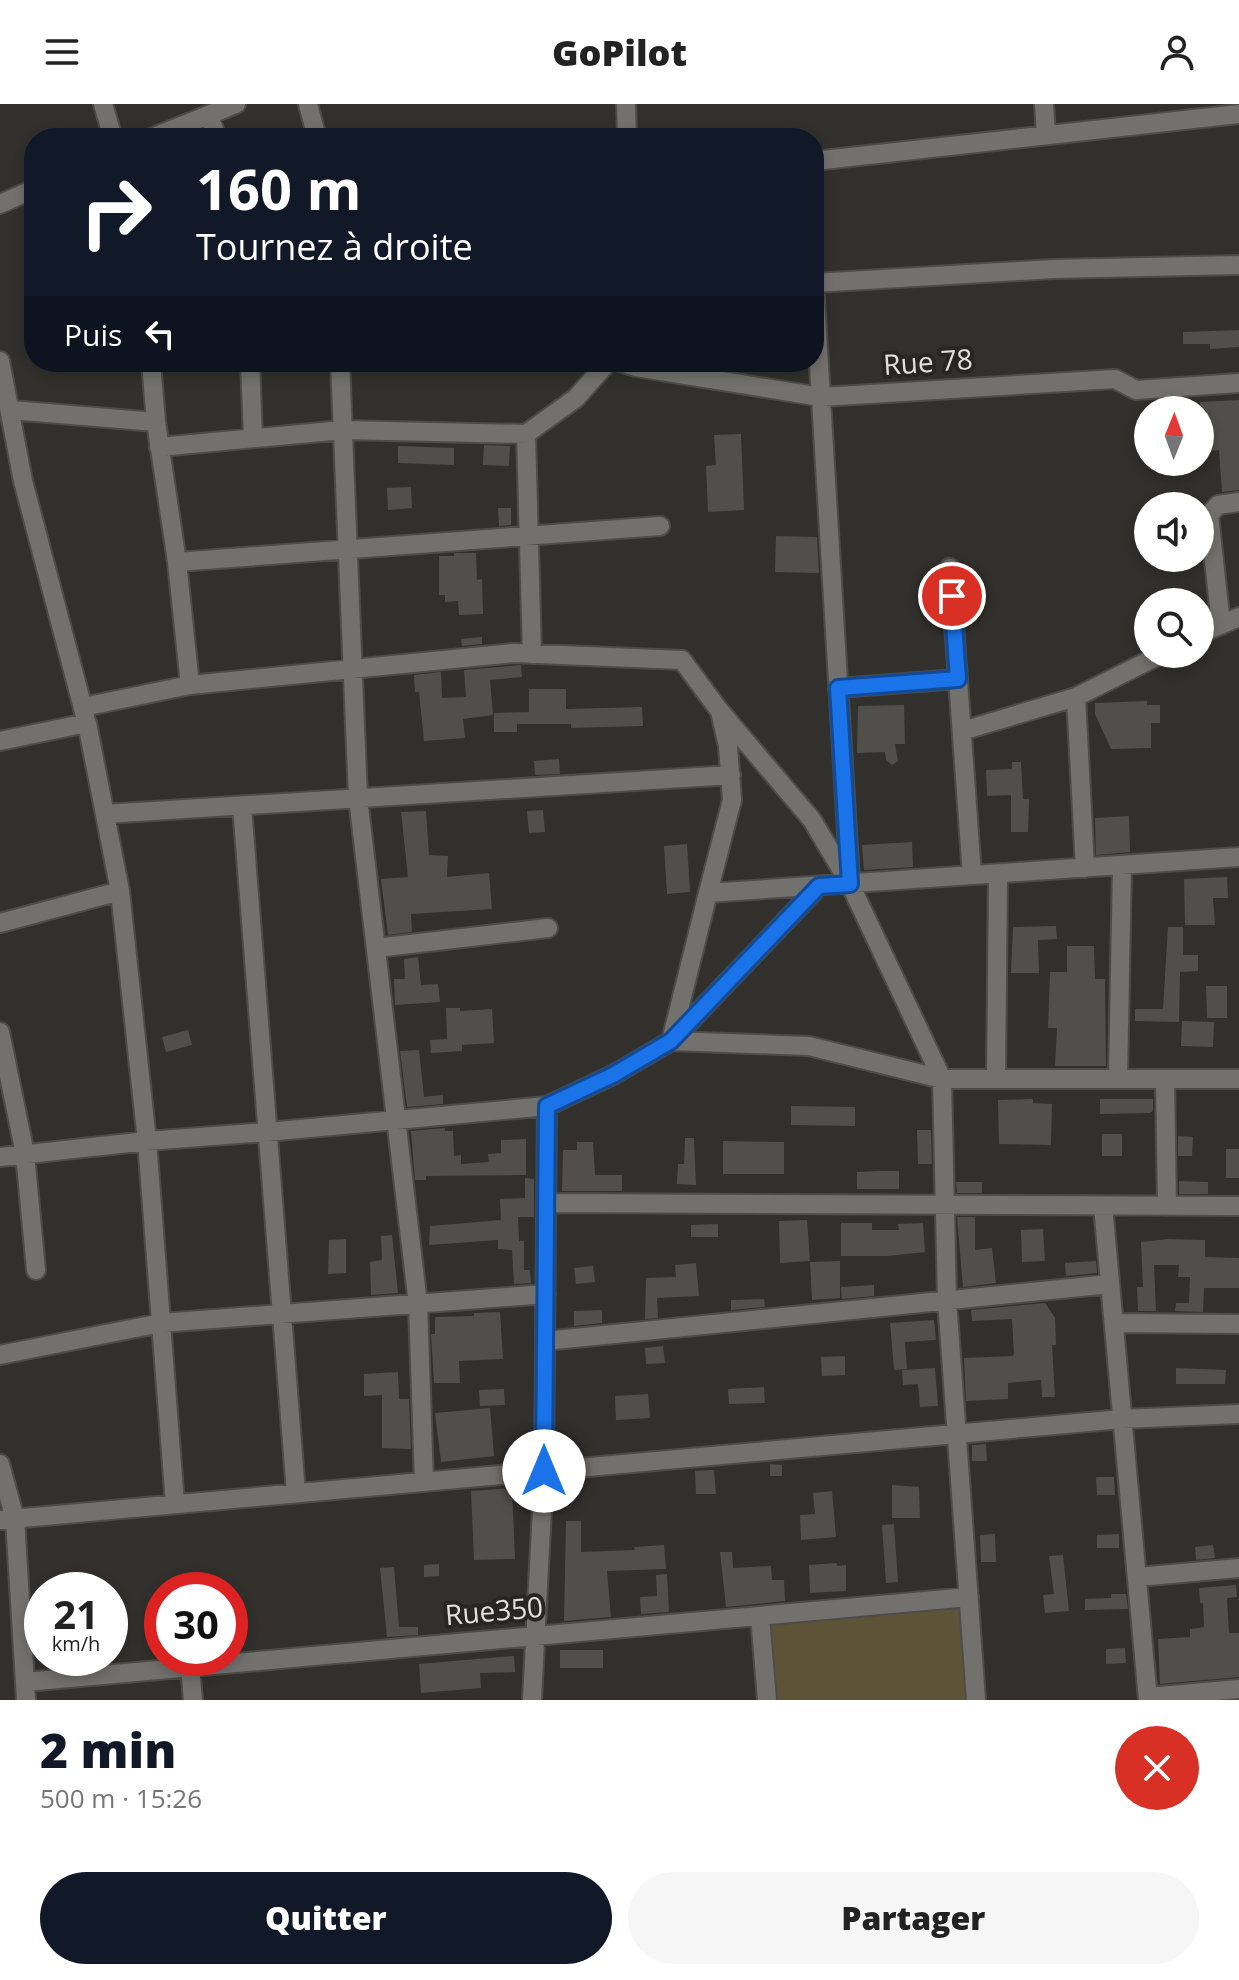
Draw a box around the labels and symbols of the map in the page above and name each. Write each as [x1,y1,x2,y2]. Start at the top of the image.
street label: Rue 78 [882,339,974,383]
north arrow [1134,396,1214,476]
pin [918,562,986,630]
position arrow [502,1429,586,1513]
speed limit sign: 30 [144,1572,248,1676]
street label: Rue350 [443,1587,544,1633]

